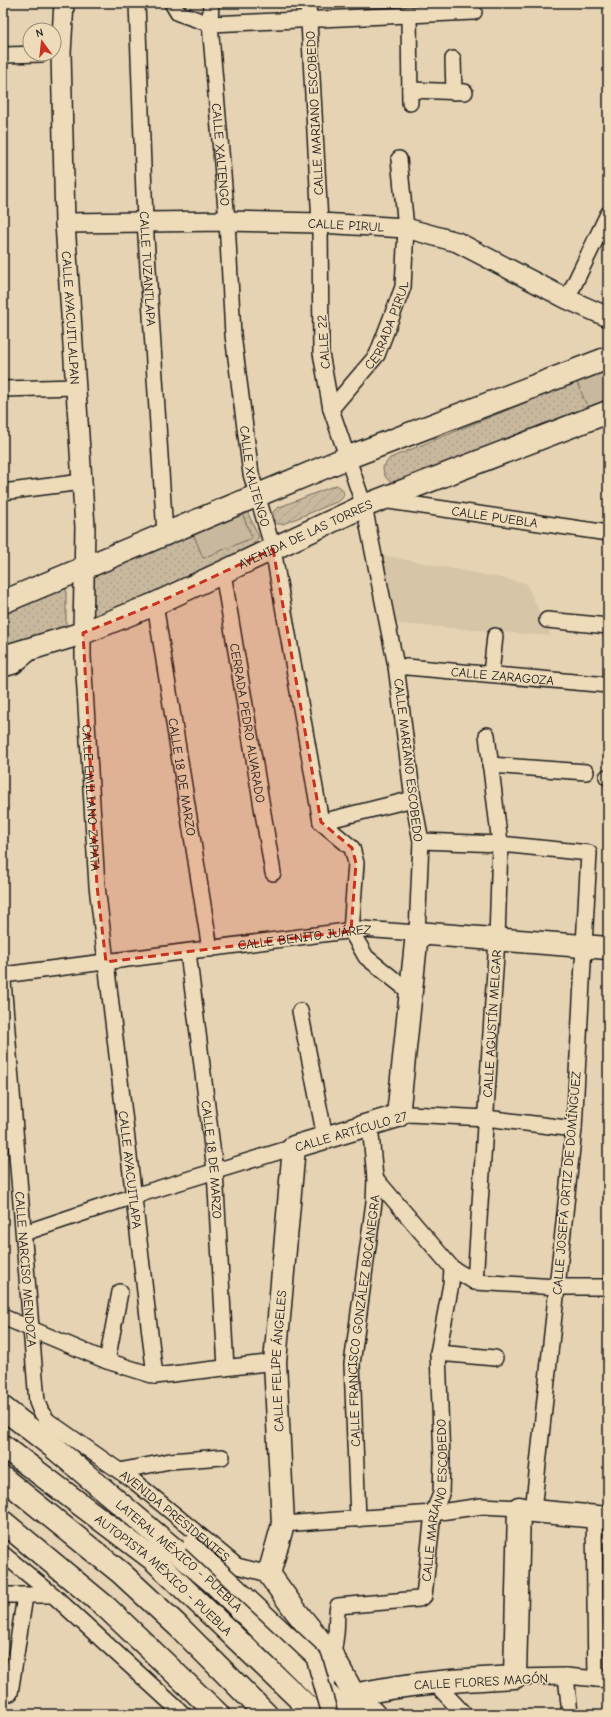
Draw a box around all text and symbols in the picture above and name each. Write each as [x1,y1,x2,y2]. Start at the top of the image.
north arrow [22,22,62,62]
text: N [34,26,45,40]
street label: CALLE MARIANO ESCOBEDO [303,30,326,196]
street label: CALLE XALTENGO [209,102,233,207]
street label: CALLE TUZANTLAPA [137,211,159,327]
street label: CALLE PIRUL [308,216,385,235]
street label: CALLE AYACUITLALPAN [59,250,83,385]
street label: CERRADA PIRUL [361,281,411,373]
street label: CALLE 22 [314,314,333,370]
street label: CALLE XALTENGO [237,425,273,529]
street label: AVENIDA DE LAS TORRES [236,496,375,572]
street label: CALLE PUEBLA [451,503,539,531]
street label: CERRADA PEDRO ALVARADO [227,642,268,804]
street label: CALLE ZARAGOZA [450,664,555,688]
street label: CALLE MARIANO ESCOBEDO [391,677,426,843]
street label: CALLE 18 DE MARZO [165,717,199,837]
street label: CALLE EMILIANO ZAPATA [79,724,103,872]
street label: CALLE BENITO JUÁREZ [237,922,372,953]
street label: CALLE AGUSTÍN MELGAR [480,949,504,1098]
street label: CALLE JOSEFA ORTIZ DE DOMÍNGUEZ [548,1070,584,1295]
street label: CALLE 18 DE MARZO [198,1099,225,1219]
street label: CALLE ARTÍCULO 27 [293,1107,409,1155]
street label: CALLE AYACUITLAPA [116,1110,145,1230]
street label: CALLE NARCISO MENDOZA [12,1191,40,1348]
street label: CALLE FRANCISCO GONZÁLEZ BOCANEGRA [345,1194,382,1447]
street label: CALLE FELIPE ÁNGELES [268,1290,289,1432]
street label: CALLE MARIANO ESCOBEDO [419,1419,450,1582]
street label: AVENIDA PRESIDENTES [117,1467,233,1565]
street label: LATERAL MÉXICO - PUEBLA [113,1497,246,1615]
street label: AUTOPISTA MÉXICO - PUEBLA [92,1511,235,1639]
street label: CALLE FLORES MAGÓN [413,1669,549,1693]

